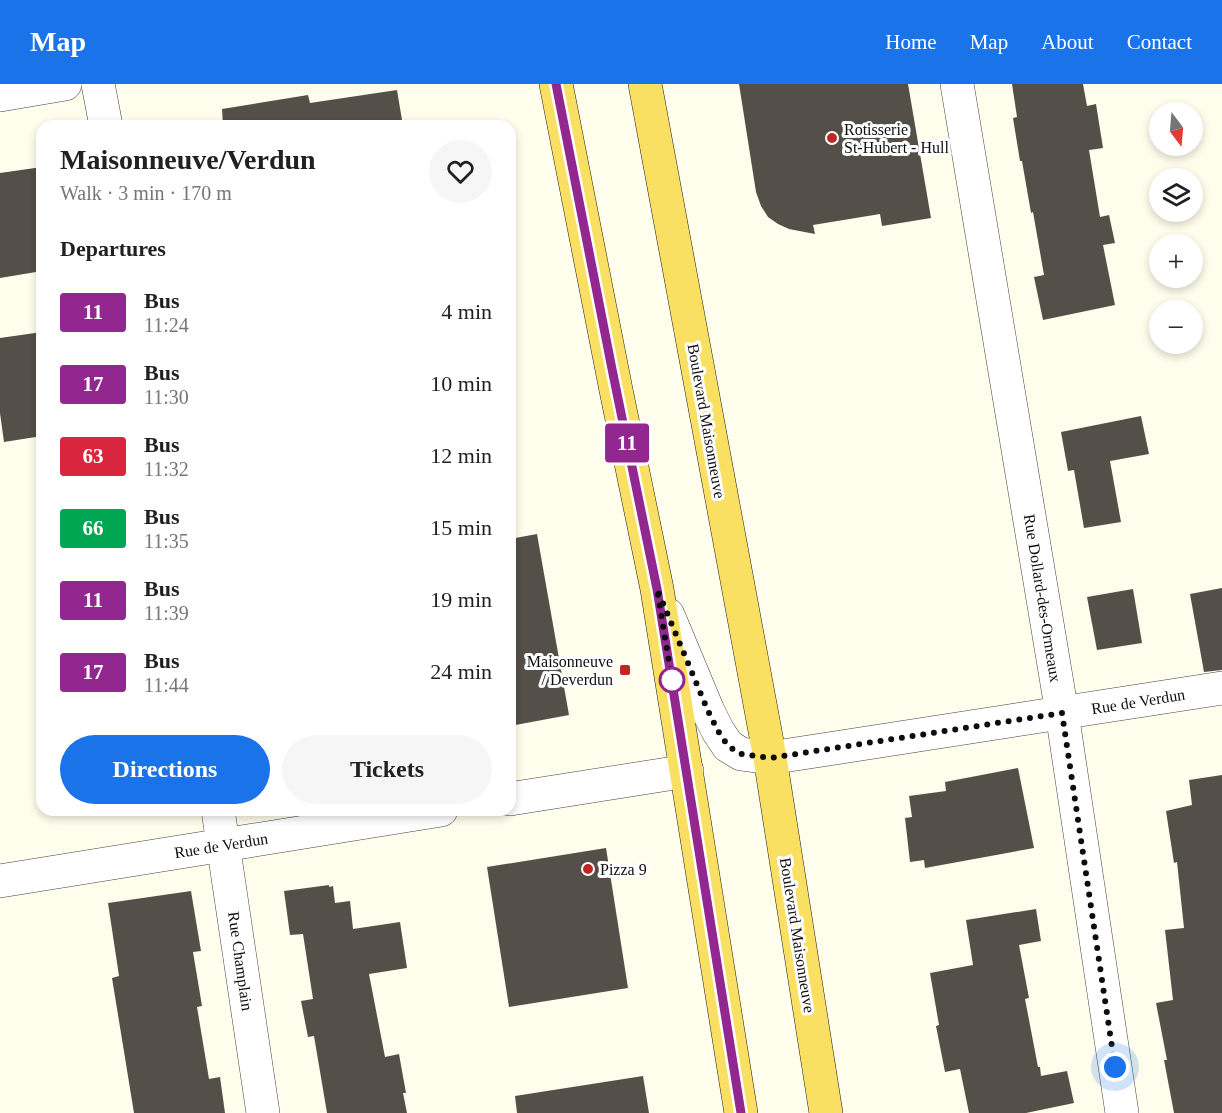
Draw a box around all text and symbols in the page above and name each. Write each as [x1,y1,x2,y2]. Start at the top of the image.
text: Map [30,26,86,57]
text: Home [885,30,937,54]
text: Map [970,30,1008,54]
text: About [1041,30,1094,54]
text: Contact [1127,30,1192,54]
north arrow [1149,102,1203,156]
map controls [1149,102,1203,354]
place label: Rotisserie St-Hubert - Hull [844,121,949,156]
marker: Rotisserie St-Hubert - Hull [825,131,839,145]
button: heart [429,140,492,203]
text: Maisonneuve/Verdun [60,144,316,175]
button: layers [1149,168,1203,222]
text: Walk · 3 min · 170 m [60,182,232,204]
button: + [1149,234,1203,288]
text: Departures [60,236,166,261]
text: Bus [144,288,179,313]
text: 4 min [441,299,492,324]
text: 11 [83,300,103,324]
button: − [1149,300,1203,354]
text: 11:24 [144,314,189,336]
street label: Boulevard Maisonneuve [685,342,728,500]
text: Bus [144,360,179,385]
text: 10 min [430,371,492,396]
text: 17 [83,372,104,396]
text: 11:30 [144,386,189,408]
line badge: 11 [600,424,654,462]
text: 11 [617,431,637,455]
text: Bus [144,432,179,457]
text: 12 min [430,443,492,468]
text: 63 [83,444,104,468]
text: 11:32 [144,458,189,480]
text: Bus [144,504,179,529]
street label: Rue Dollard-des-Ormeaux [1021,513,1064,683]
text: 15 min [430,515,492,540]
text: 66 [83,516,104,540]
text: 11:35 [144,530,189,552]
text: Bus [144,576,179,601]
text: 19 min [430,587,492,612]
text: 11 [83,588,103,612]
text: 11:39 [144,602,189,624]
text: Bus [144,648,179,673]
place label: Maisonneuve / Deverdun [527,653,613,688]
text: 24 min [430,659,492,684]
text: 17 [83,660,104,684]
marker: Maisonneuve / Deverdun [618,663,632,677]
unlabelled marker [659,667,685,693]
text: 11:44 [144,674,189,696]
street label: Rue de Verdun [1090,686,1186,717]
button: Directions [60,735,270,804]
button: Tickets [282,735,492,804]
street label: Rue de Verdun [173,830,269,861]
street label: Boulevard Maisonneuve [777,856,818,1014]
place label: Pizza 9 [600,861,647,878]
marker: Pizza 9 [581,862,595,876]
street label: Rue Champlain [224,910,256,1012]
your location [1100,1052,1130,1082]

